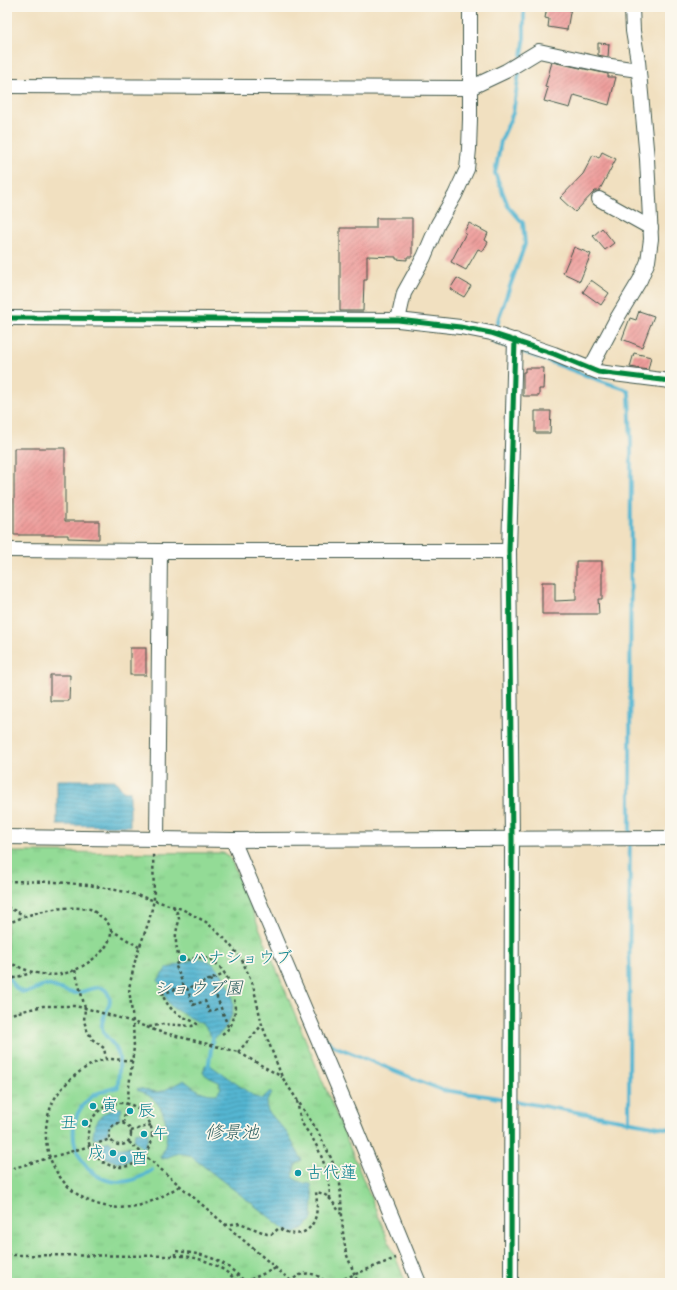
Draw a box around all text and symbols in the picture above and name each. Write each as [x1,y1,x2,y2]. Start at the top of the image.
place label: ハナショウブ [191,946,292,971]
marker: ハナショウブ [178,953,188,963]
water label: ショウブ園 [153,977,244,1003]
place label: 寅 [101,1094,118,1119]
place label: 辰 [138,1099,155,1124]
marker: 寅 [88,1101,98,1111]
marker: 辰 [125,1106,135,1116]
place label: 丑 [60,1111,77,1136]
marker: 丑 [80,1118,90,1128]
water label: 修景池 [205,1121,260,1147]
place label: 午 [152,1122,169,1147]
marker: 午 [139,1129,149,1139]
place label: 戌 [88,1141,105,1166]
place label: 酉 [131,1147,148,1172]
marker: 戌 [108,1148,118,1158]
marker: 酉 [118,1154,128,1164]
place label: 古代蓮 [306,1161,357,1186]
marker: 古代蓮 [293,1168,303,1178]

